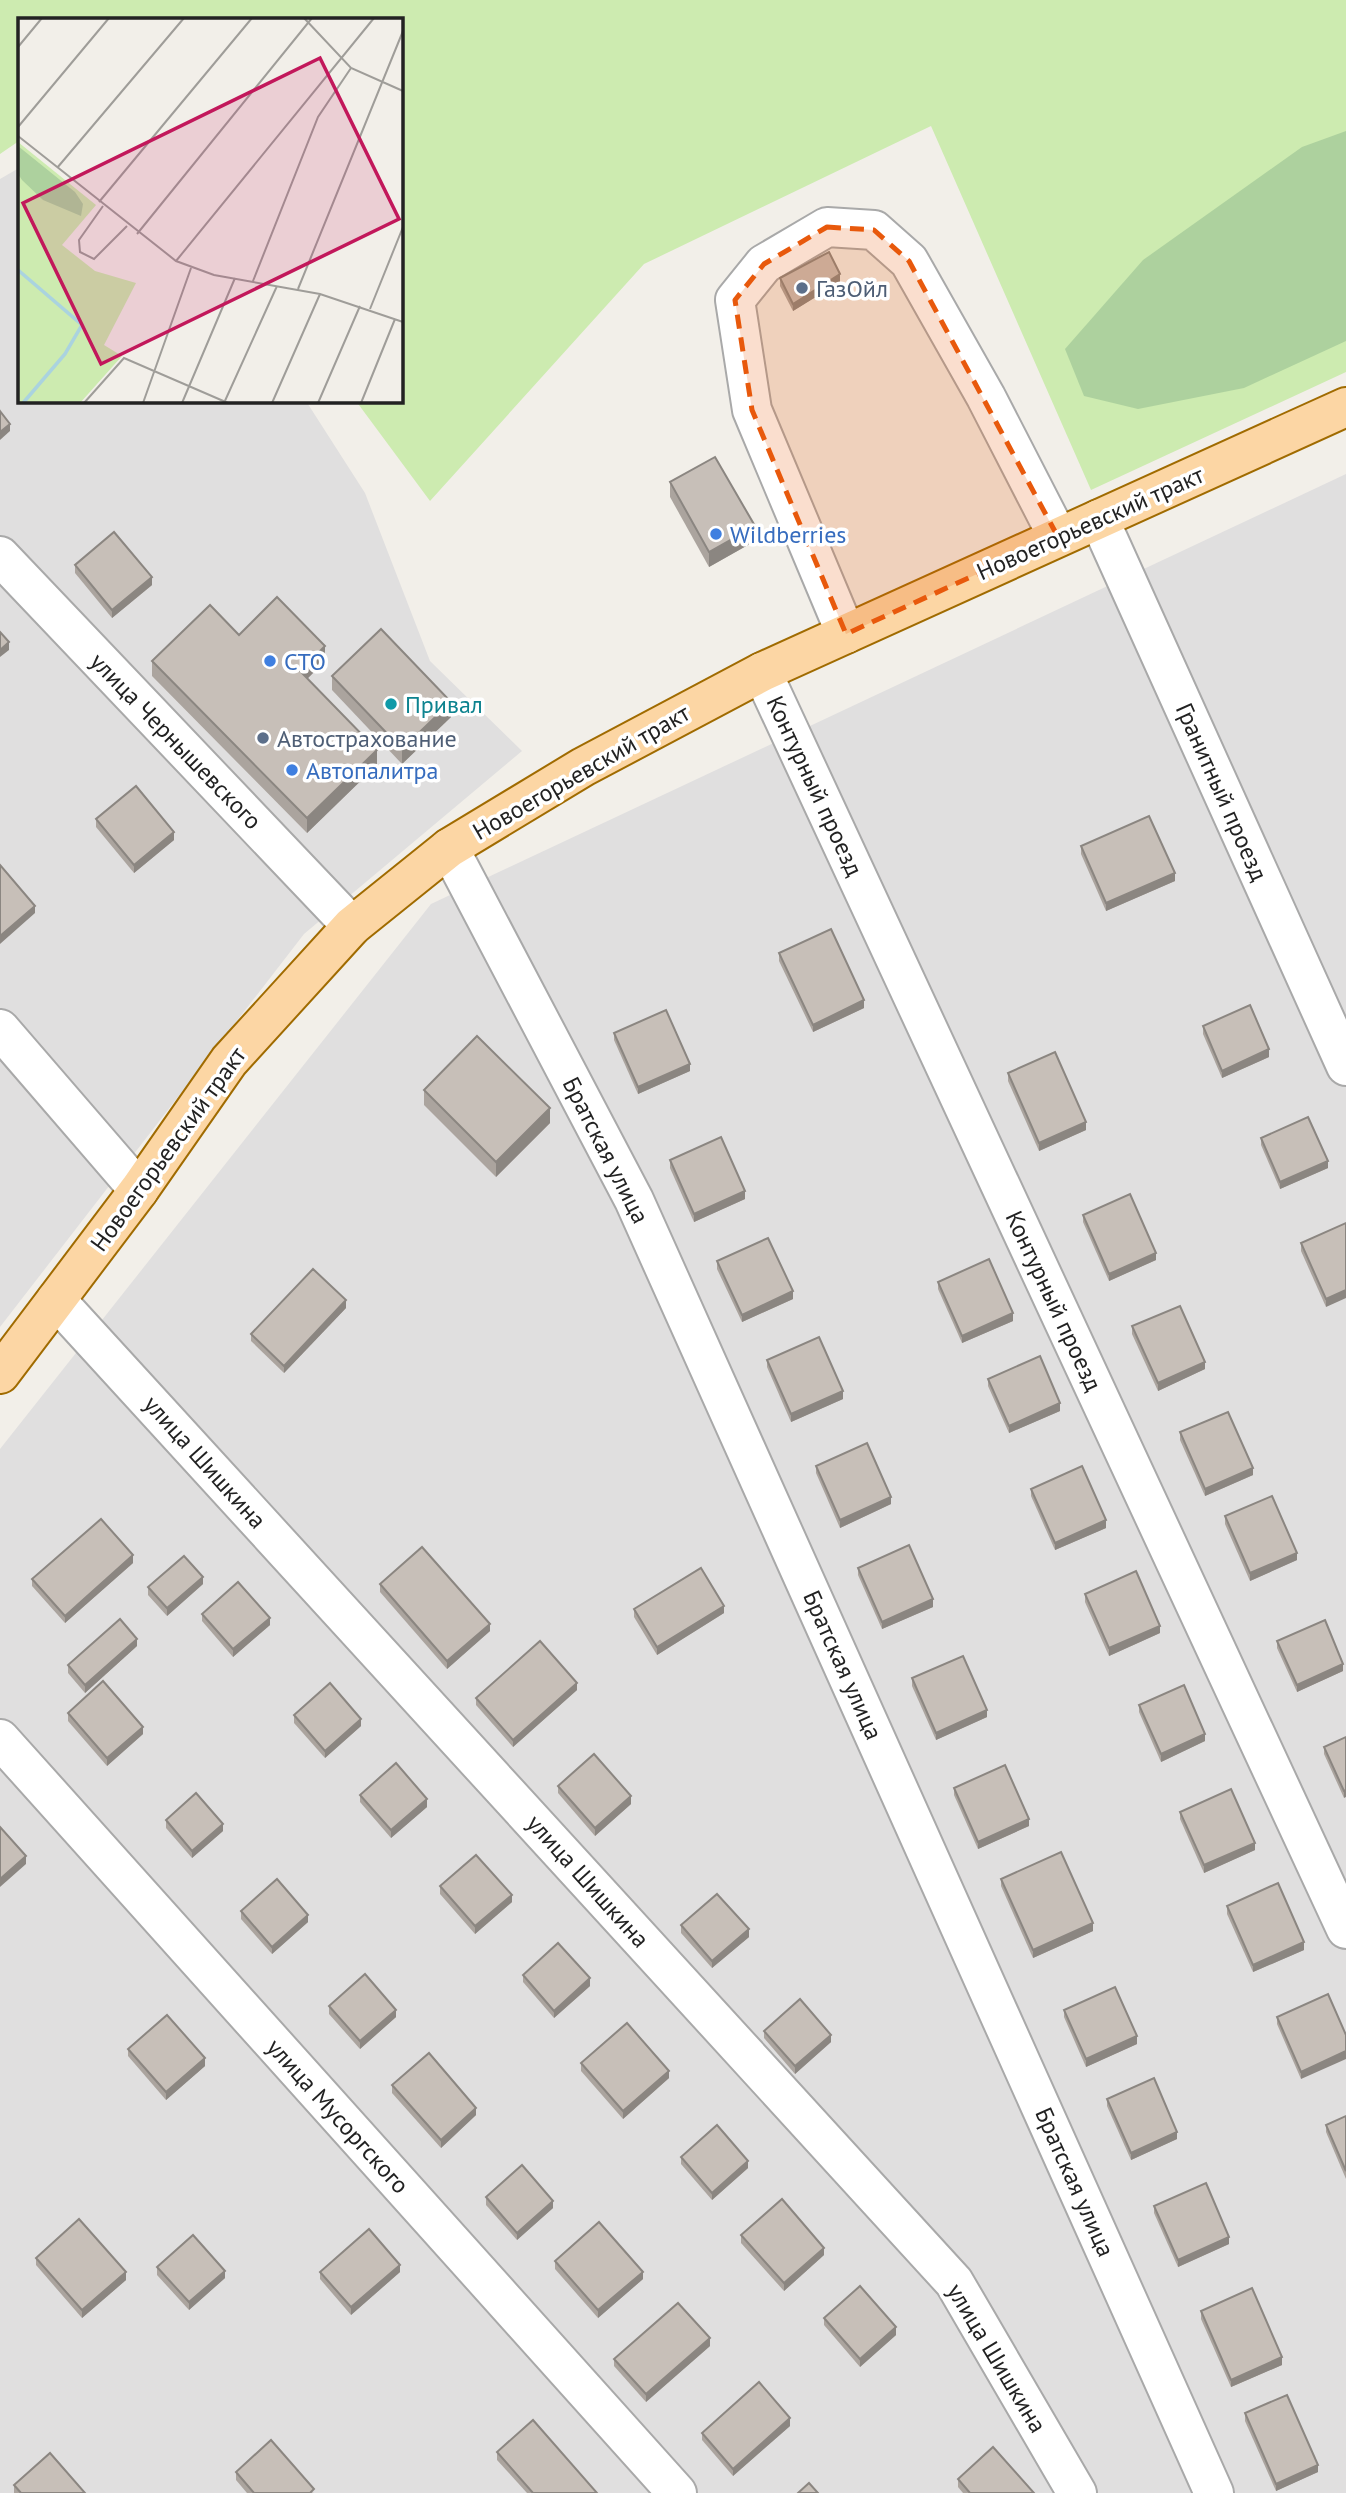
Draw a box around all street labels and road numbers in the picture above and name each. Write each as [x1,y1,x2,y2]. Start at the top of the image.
street label: Новоегорьевский тракт [972,459,1209,587]
street label: улица Чернышевского [84,646,268,836]
street label: Контурный проезд [760,691,870,881]
street label: Новоегорьевский тракт [467,697,695,847]
street label: Гранитный проезд [1169,698,1275,886]
street label: Новоегорьевский тракт [83,1040,253,1257]
street label: Братская улица [556,1072,656,1228]
street label: Контурный проезд [999,1206,1109,1396]
street label: улица Шишкина [137,1389,273,1535]
street label: Братская улица [796,1585,890,1745]
street label: улица Шишкина [520,1808,656,1954]
street label: улица Мусоргского [260,2032,416,2200]
street label: Братская улица [1028,2102,1122,2262]
street label: улица Шишкина [940,2278,1054,2438]

